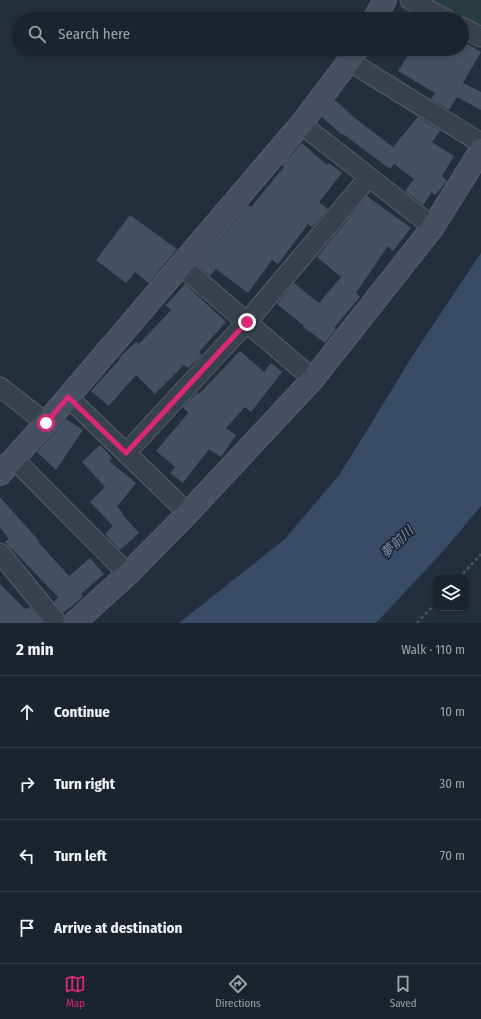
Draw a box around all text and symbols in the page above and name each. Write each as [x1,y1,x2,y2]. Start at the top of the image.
search box [12,12,469,56]
icon: search [26,23,48,45]
text: Search here [58,25,130,43]
route end [238,313,256,331]
route start [37,414,55,432]
water label: 夢前川 [378,522,418,561]
map controls [433,575,469,611]
button: layers [433,575,469,611]
text: 2 min [16,639,54,660]
text: Walk · 110 m [401,642,465,657]
icon: ahead [16,701,38,723]
text: Continue [54,703,110,721]
text: 10 m [440,704,465,719]
icon: right [16,773,38,795]
text: Turn right [54,775,115,793]
text: 30 m [439,776,465,791]
icon: left [16,845,38,867]
text: Turn left [54,847,107,865]
text: 70 m [440,848,465,863]
icon: arrive [16,917,38,939]
text: Arrive at destination [54,919,182,937]
tab: Map [64,973,86,1010]
tab: Directions [215,973,261,1010]
tab: Saved [390,973,417,1010]

